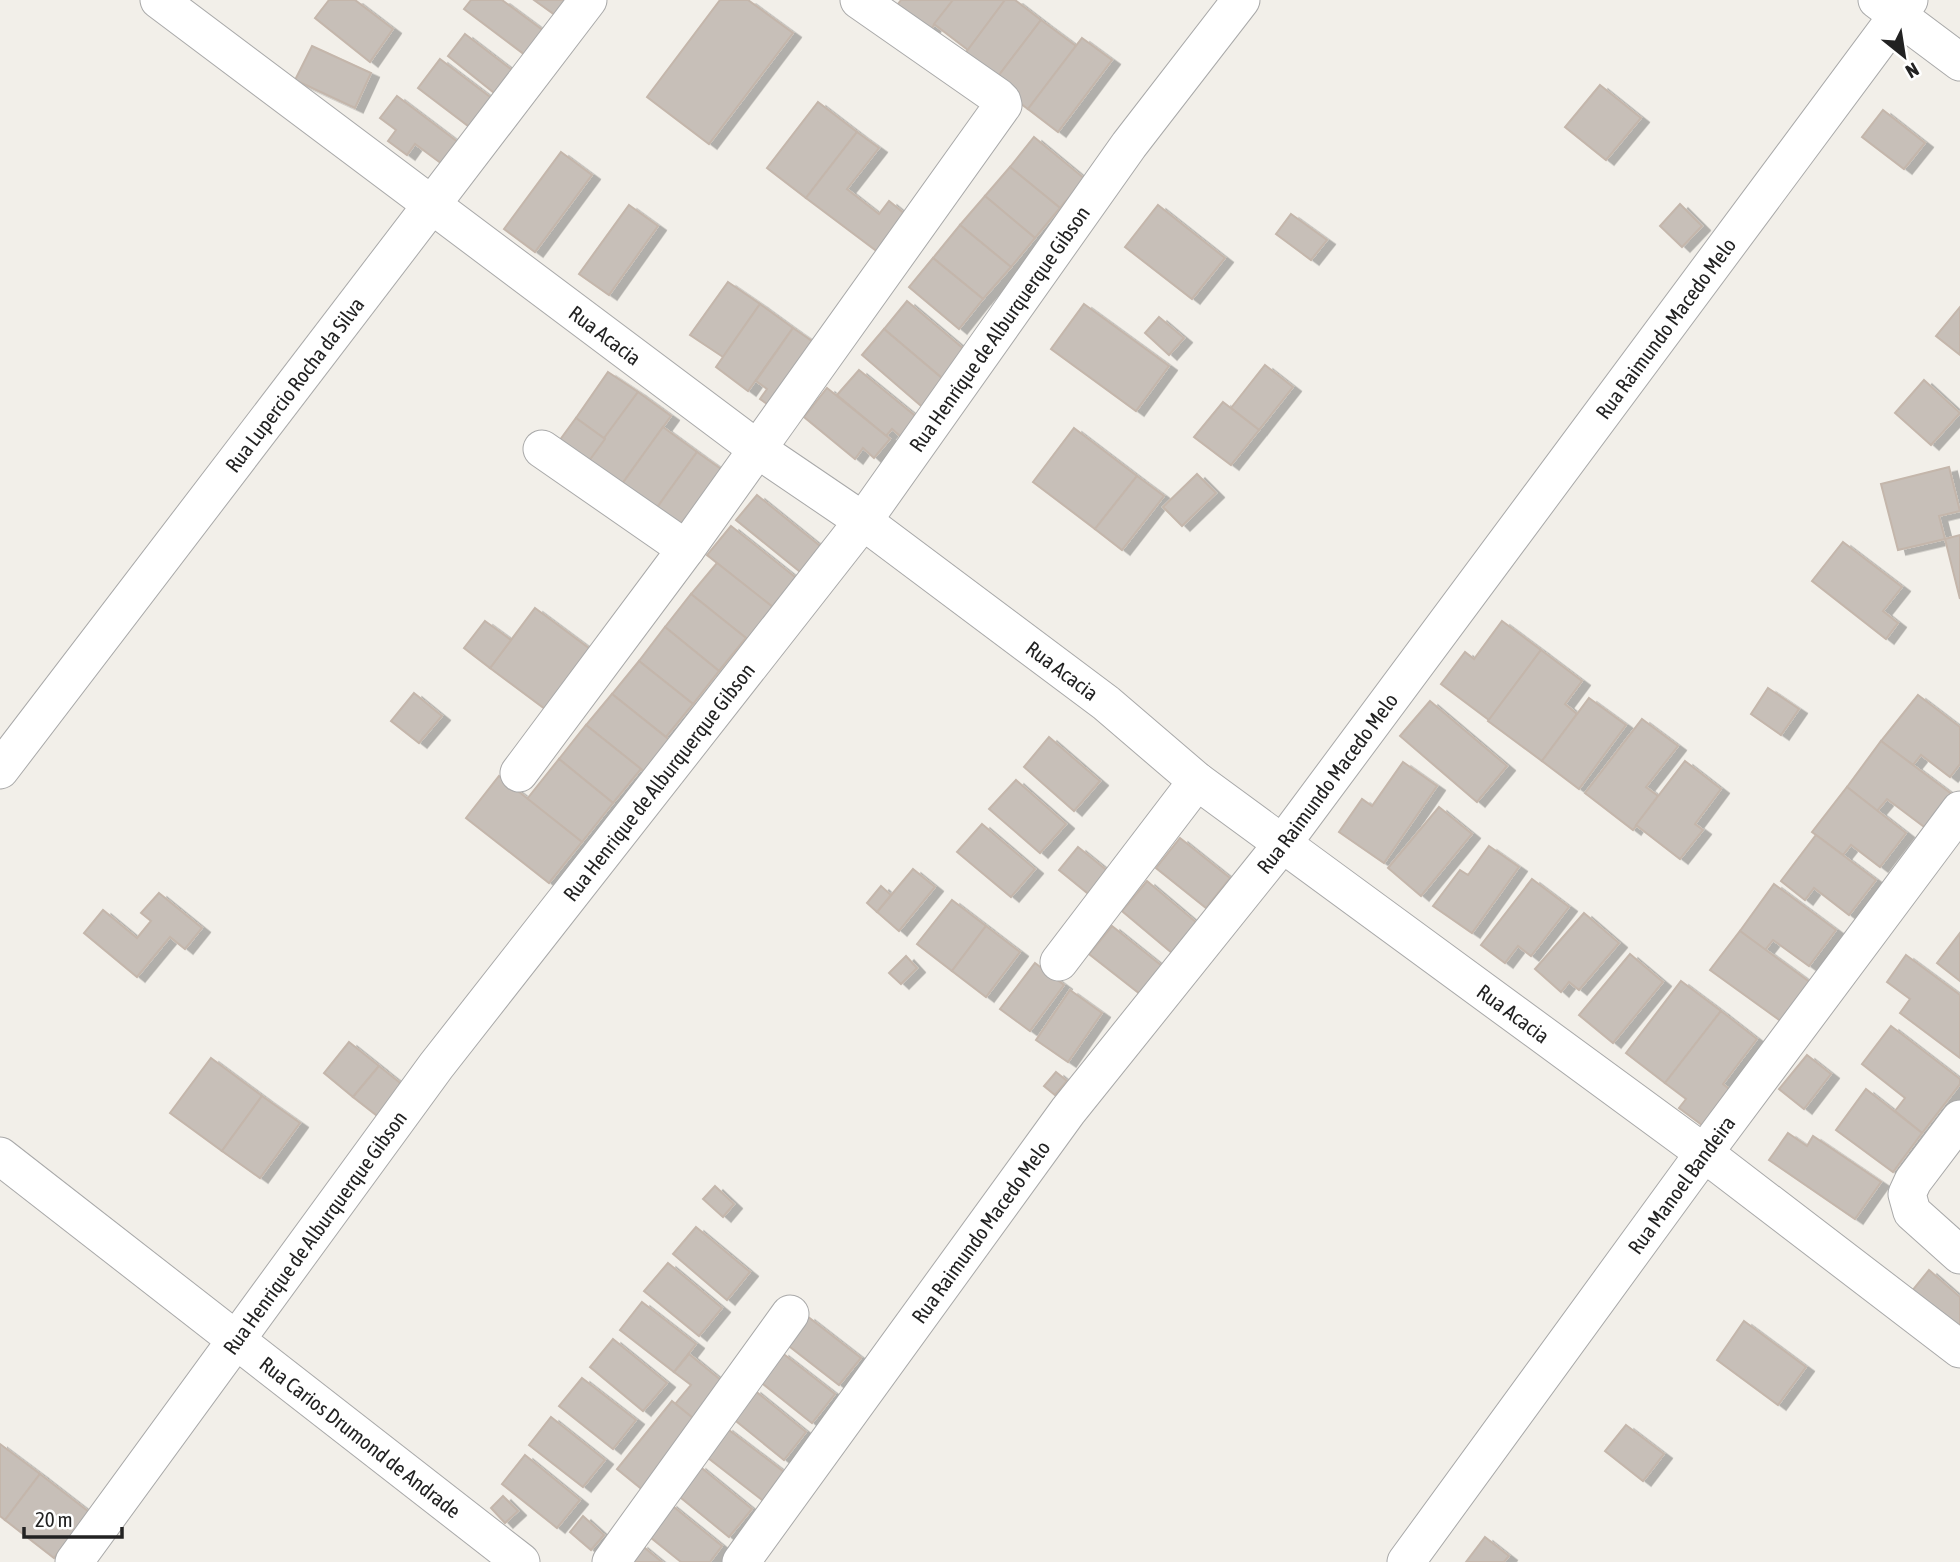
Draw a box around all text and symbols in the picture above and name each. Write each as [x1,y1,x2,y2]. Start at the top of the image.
north arrow [1869,21,1939,91]
text: N [1902,58,1923,83]
street label: Rua Henrique de Alburquerque Gibson [904,201,1094,456]
street label: Rua Raimundo Macedo Melo [1590,233,1740,423]
street label: Rua Lupercio Rocha da Silva [220,292,369,477]
street label: Rua Acacia [565,300,646,370]
street label: Rua Acacia [1022,636,1103,705]
street label: Rua Henrique de Alburquerque Gibson [558,658,759,906]
street label: Rua Raimundo Macedo Melo [1252,688,1402,878]
street label: Rua Acacia [1473,979,1554,1048]
street label: Rua Henrique de Alburquerque Gibson [218,1106,411,1359]
street label: Rua Manoel Bandeira [1623,1111,1740,1258]
street label: Rua Raimundo Macedo Melo [906,1136,1055,1327]
street label: Rua Carios Drumond de Andrade [255,1351,466,1523]
scale bar [24,1496,122,1540]
text: 20 m [35,1507,73,1531]

